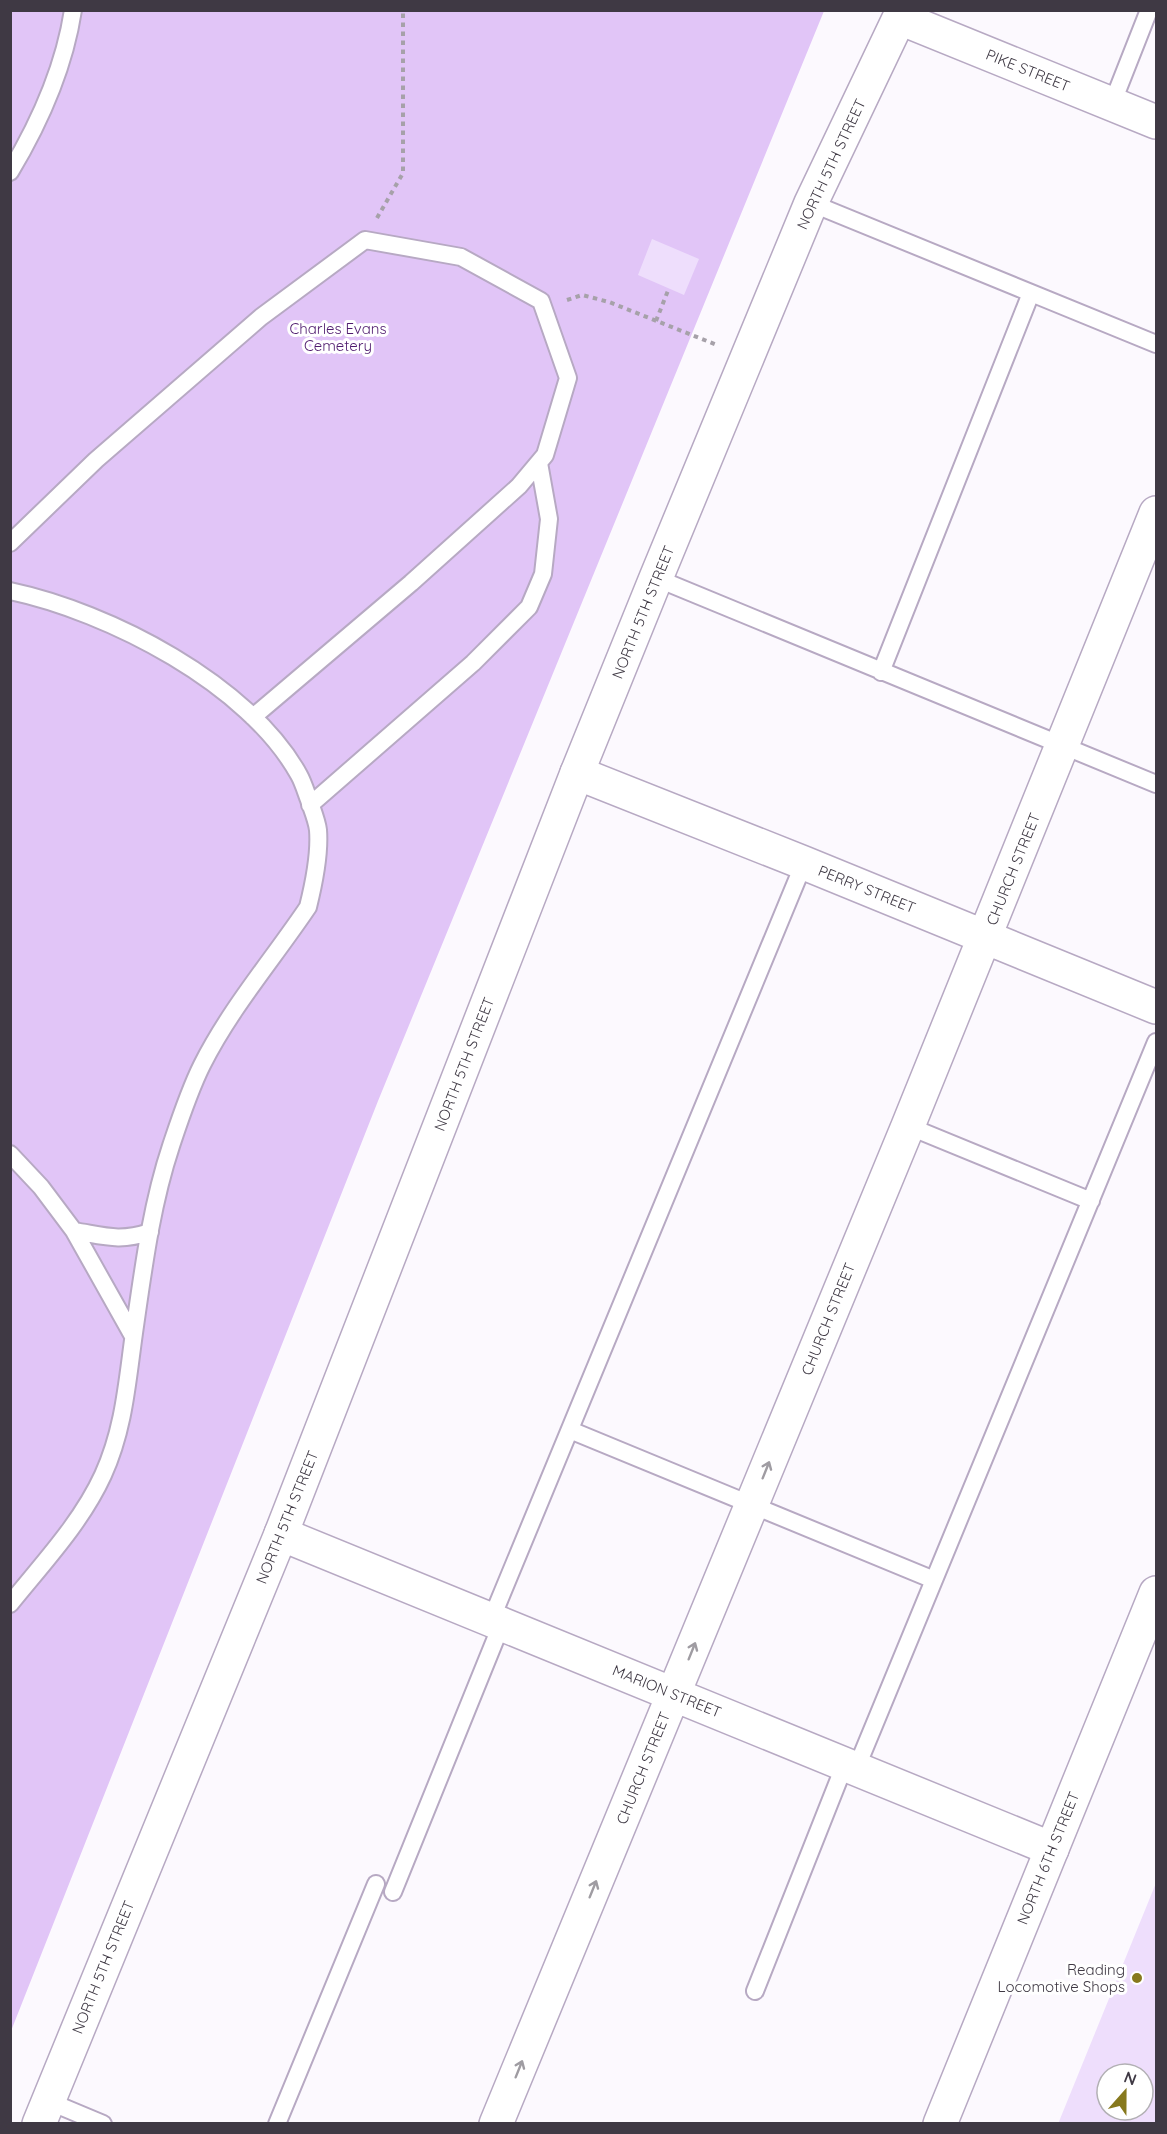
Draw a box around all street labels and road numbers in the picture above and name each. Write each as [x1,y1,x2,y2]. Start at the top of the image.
street label: PIKE STREET [983,45,1073,95]
street label: NORTH 5TH STREET [792,96,870,232]
street label: NORTH 5TH STREET [608,543,678,681]
street label: CHURCH STREET [982,810,1044,928]
street label: PERRY STREET [816,861,918,917]
street label: NORTH 5TH STREET [430,994,498,1134]
street label: CHURCH STREET [797,1260,859,1378]
street label: NORTH 5TH STREET [252,1448,322,1586]
street label: MARION STREET [610,1660,724,1722]
street label: CHURCH STREET [612,1709,674,1827]
street label: NORTH 6TH STREET [1013,1789,1083,1927]
street label: NORTH 5TH STREET [68,1898,138,2036]

